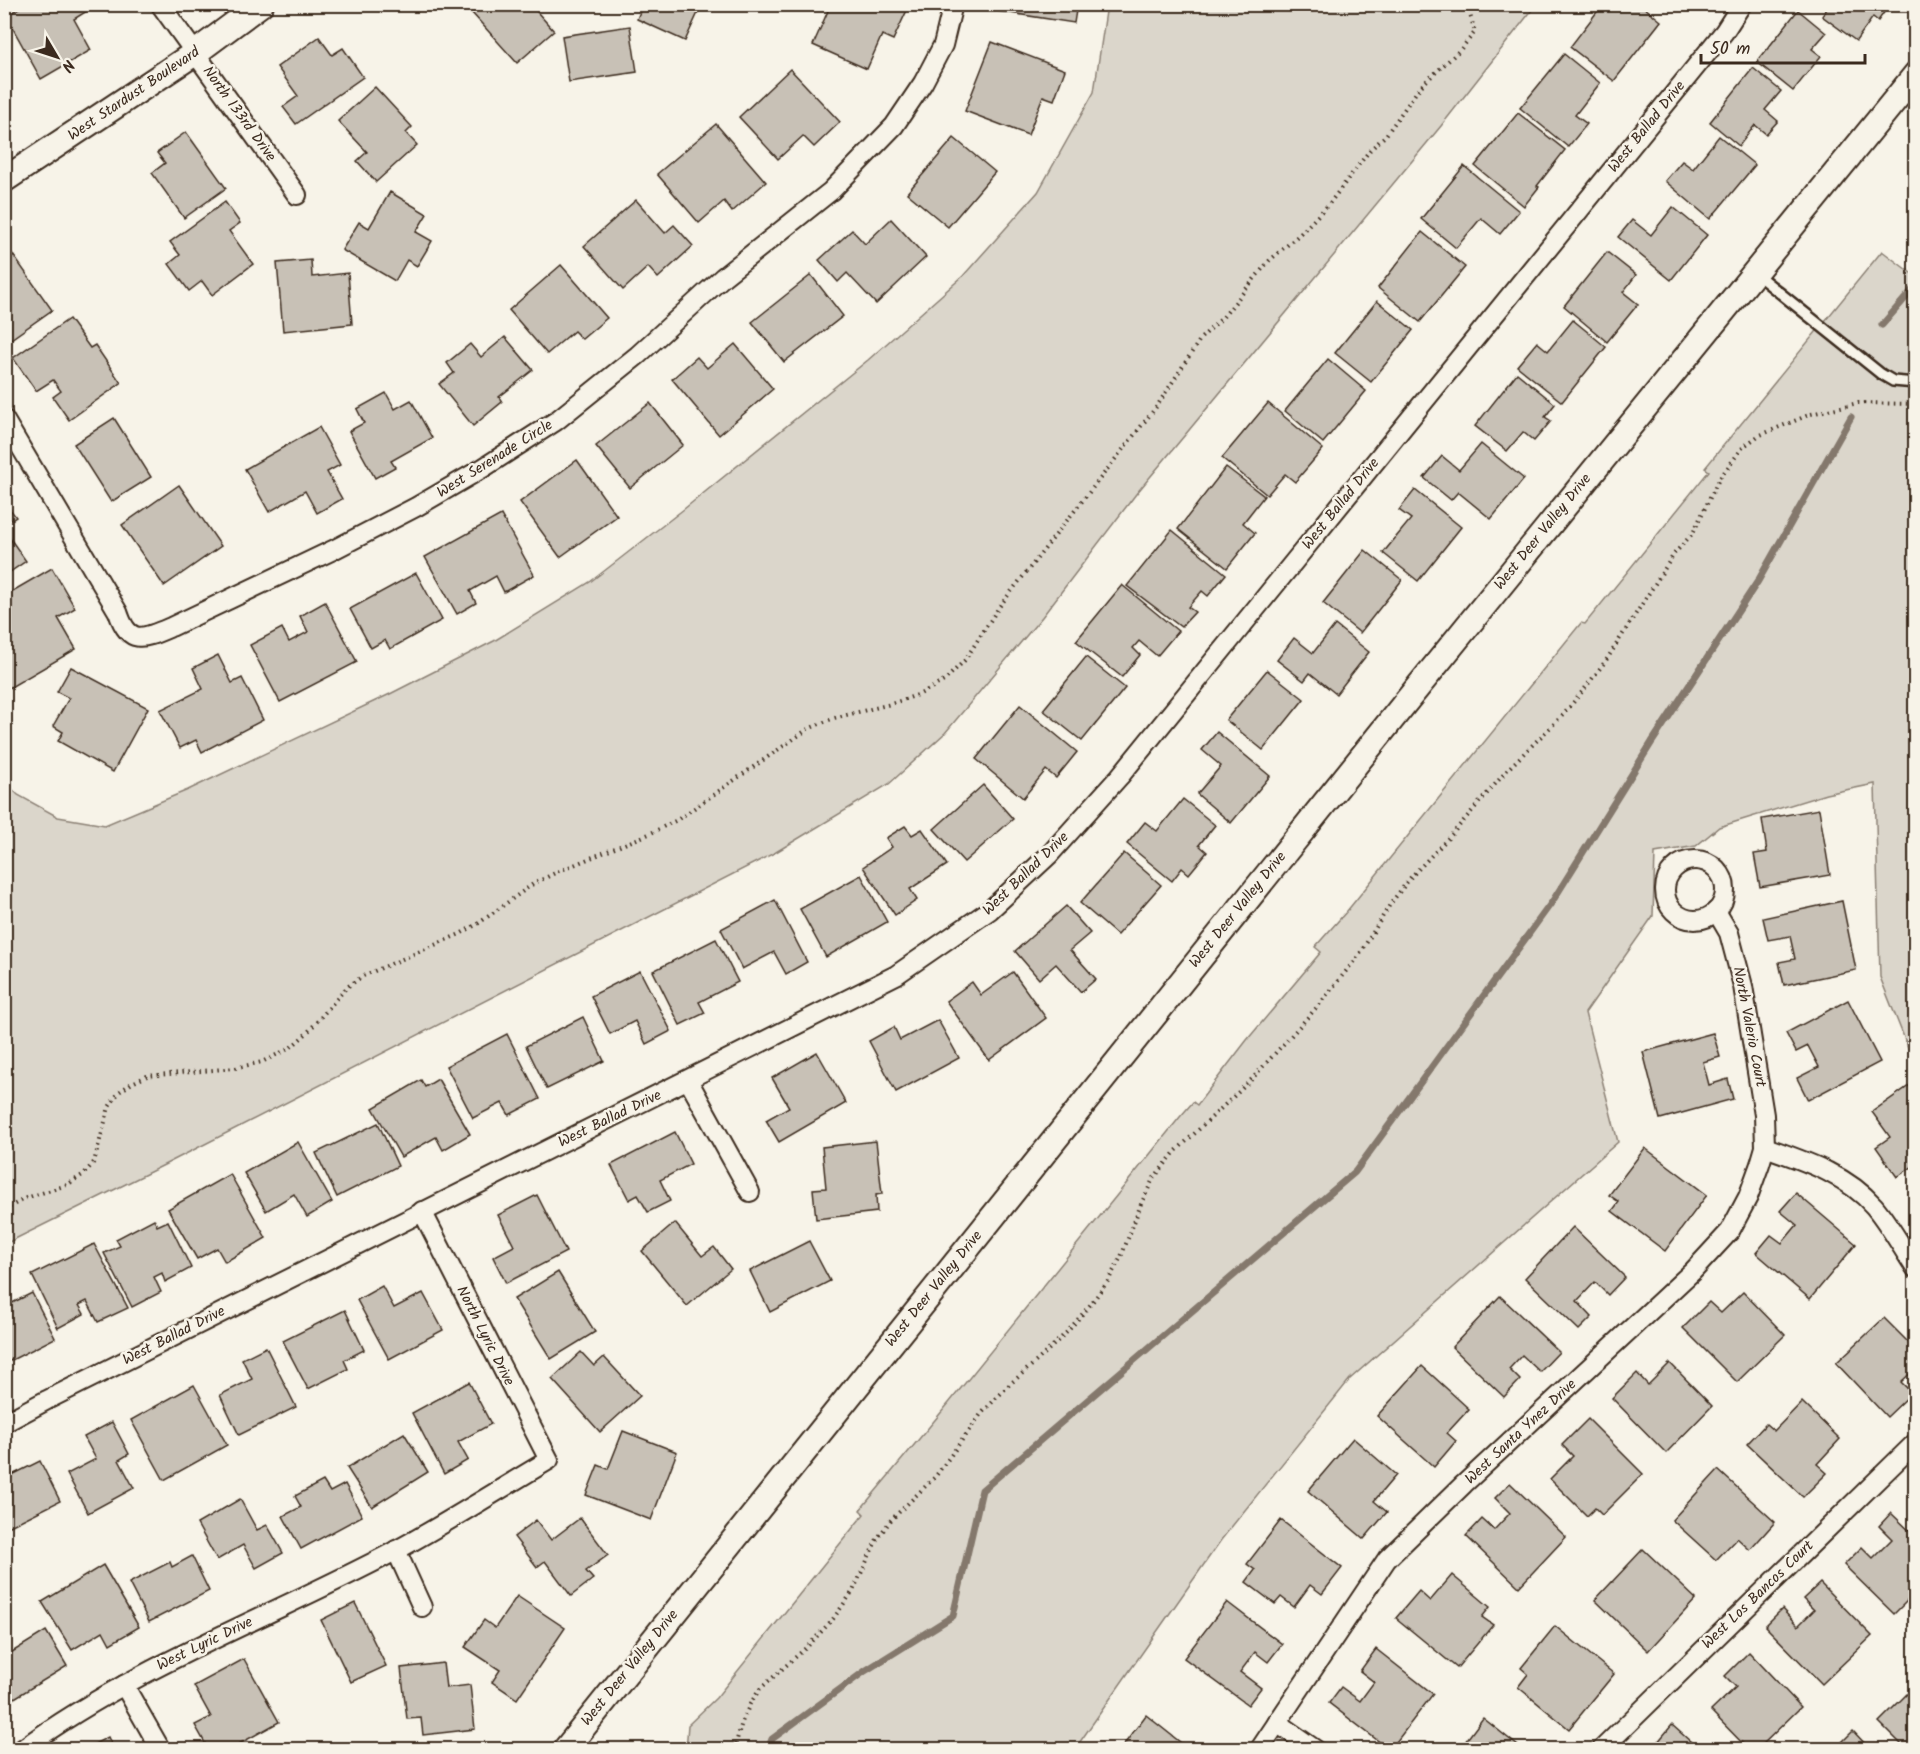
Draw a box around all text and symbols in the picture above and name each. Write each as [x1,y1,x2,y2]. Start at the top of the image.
north arrow [27,27,87,87]
scale bar [1701,27,1864,65]
text: 50 m [1710,35,1750,64]
street label: West Stardust Boulevard [63,40,205,147]
text: N [55,54,80,77]
street label: North 133rd Drive [196,61,282,167]
street label: West Ballad Drive [1602,76,1692,178]
street label: West Serenade Circle [432,413,558,504]
street label: West Ballad Drive [1296,453,1386,555]
street label: West Deer Valley Drive [1488,468,1598,596]
street label: West Ballad Drive [977,826,1075,922]
street label: West Deer Valley Drive [1183,846,1293,974]
street label: North Valerio Court [1726,965,1772,1090]
street label: West Ballad Drive [554,1083,666,1154]
street label: West Deer Valley Drive [879,1225,989,1353]
street label: North Lyric Drive [449,1282,521,1390]
street label: West Ballad Drive [118,1300,230,1372]
street label: West Santa Ynez Drive [1459,1373,1583,1491]
street label: West Los Bancos Court [1696,1535,1820,1655]
street label: West Deer Valley Drive [575,1604,685,1732]
street label: West Lyric Drive [153,1610,257,1678]

